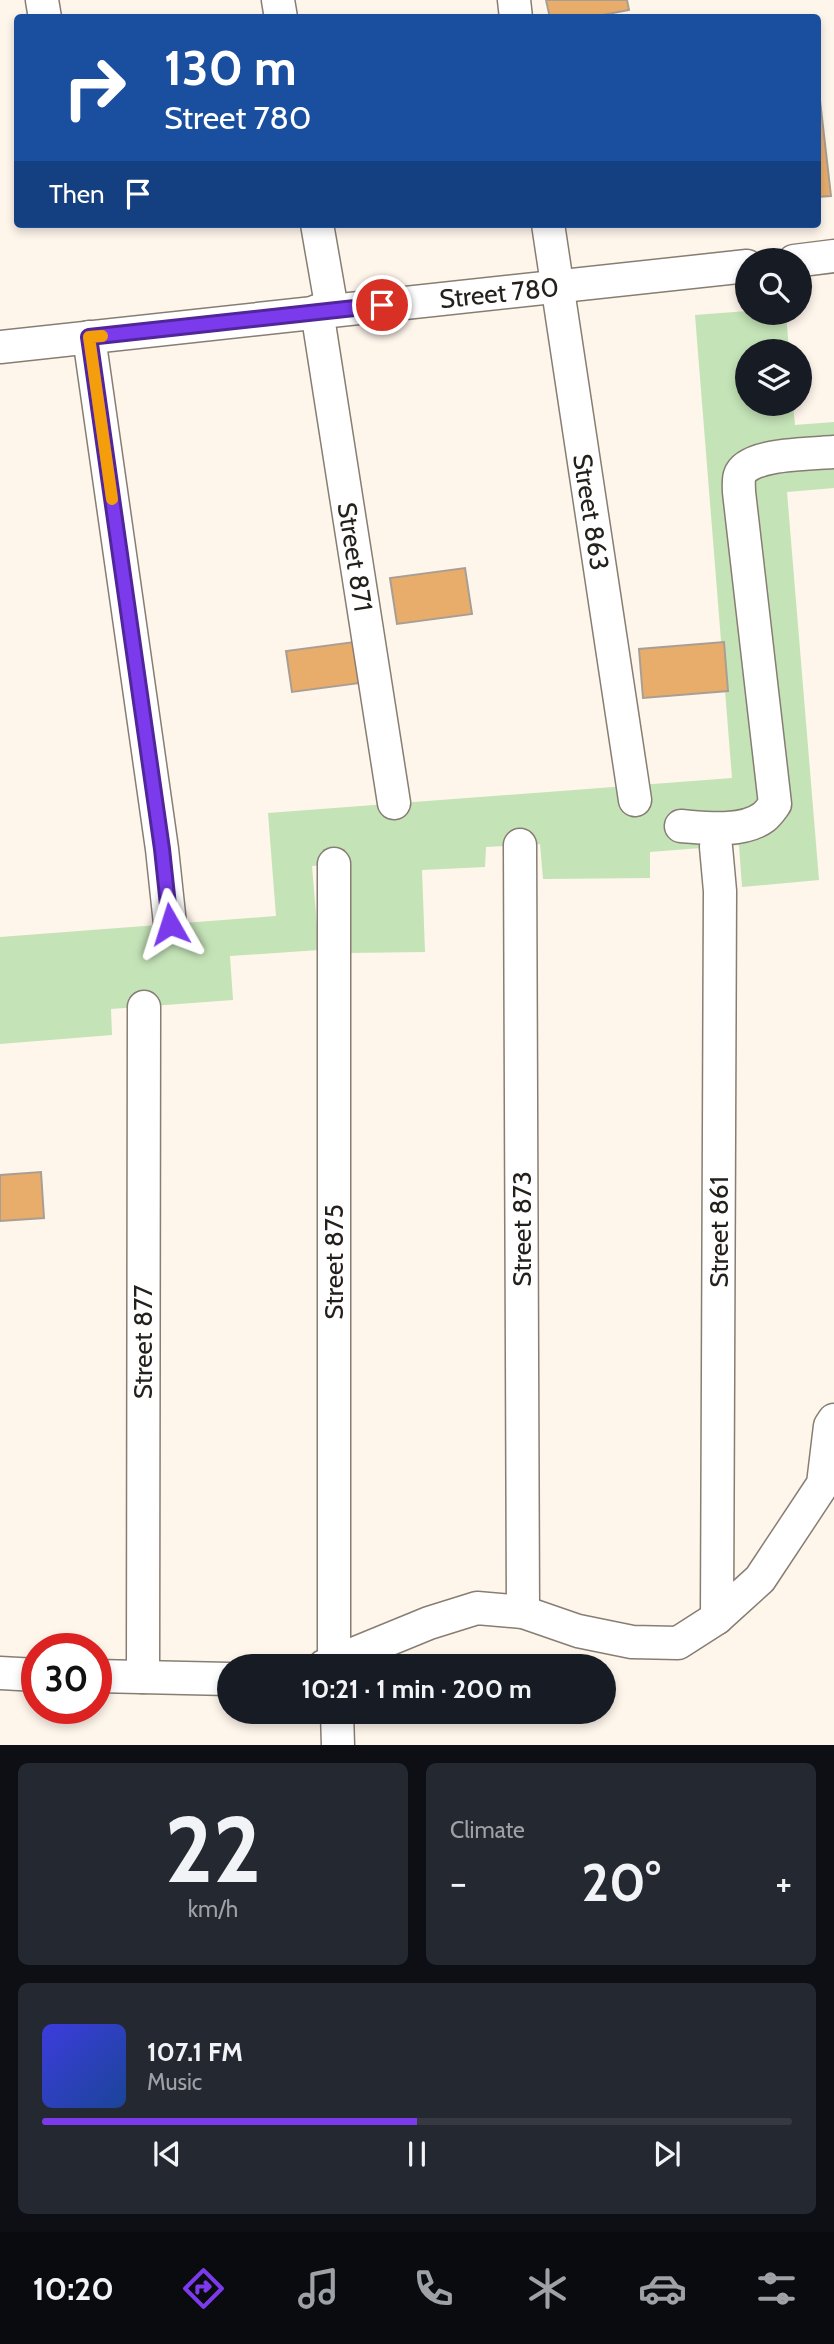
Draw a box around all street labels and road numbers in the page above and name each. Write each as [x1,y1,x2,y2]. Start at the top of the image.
street label: Street 780 [438,271,560,315]
street label: Street 863 [566,452,616,572]
street label: Street 871 [331,500,379,614]
street label: Street 873 [506,1171,538,1287]
street label: Street 861 [703,1176,735,1288]
street label: Street 875 [318,1204,350,1320]
street label: Street 877 [127,1285,159,1399]

